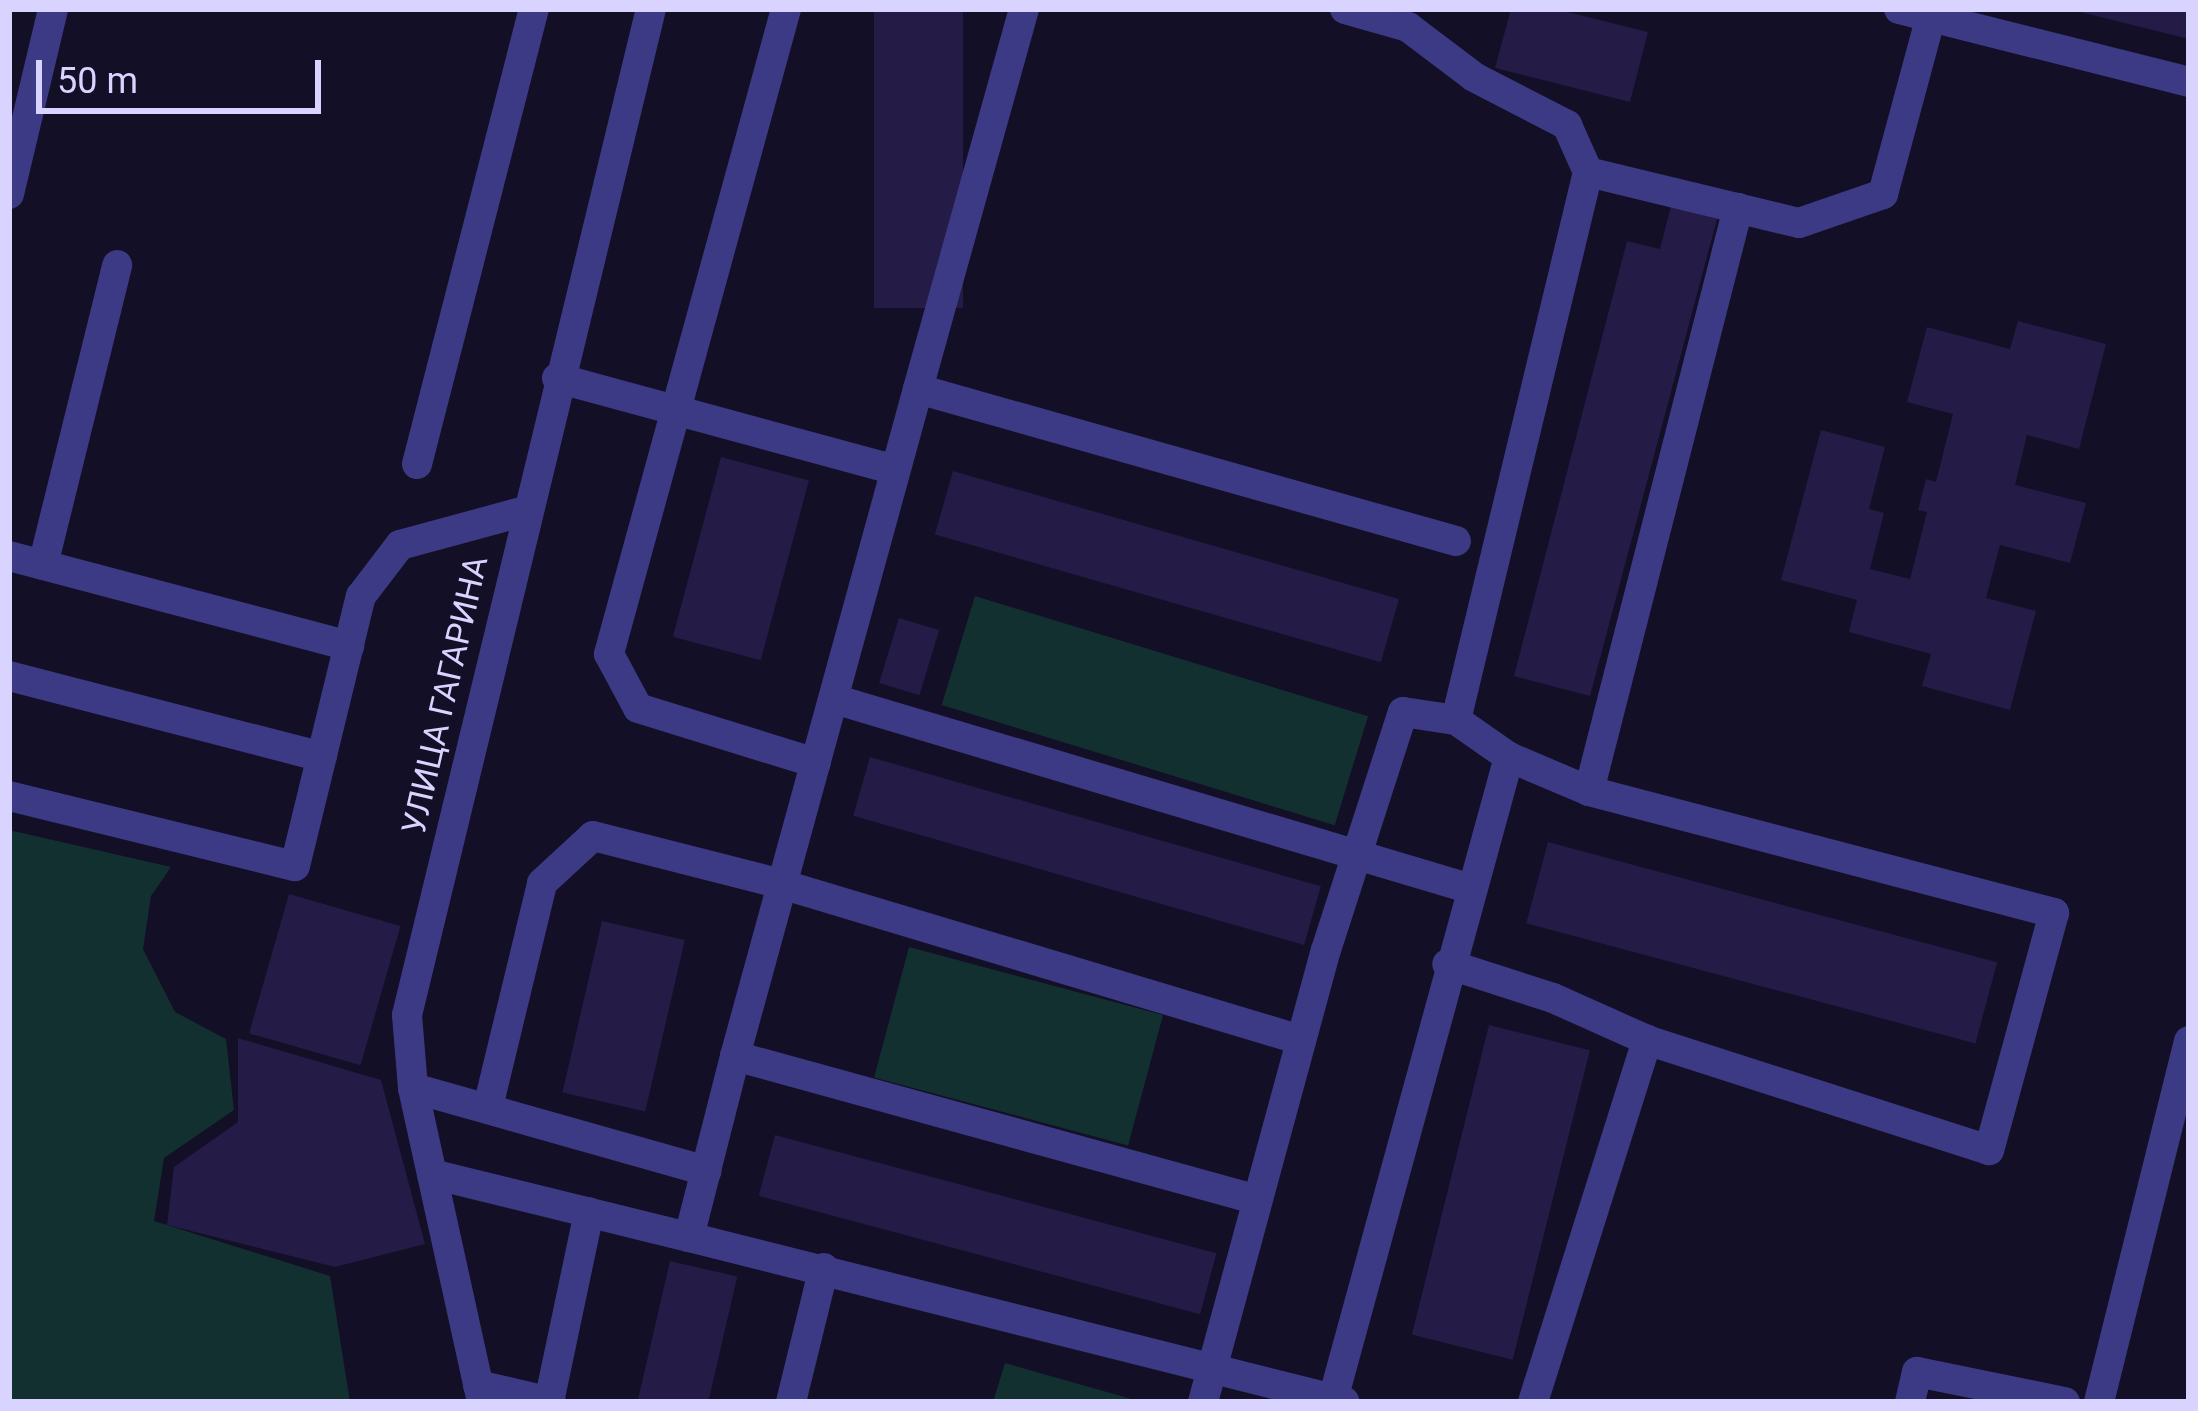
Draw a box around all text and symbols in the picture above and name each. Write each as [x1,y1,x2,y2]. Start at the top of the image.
scale bar [42,36,327,110]
text: 50 m [57,60,138,102]
street label: УЛИЦА ГАГАРИНА [394,552,496,838]

